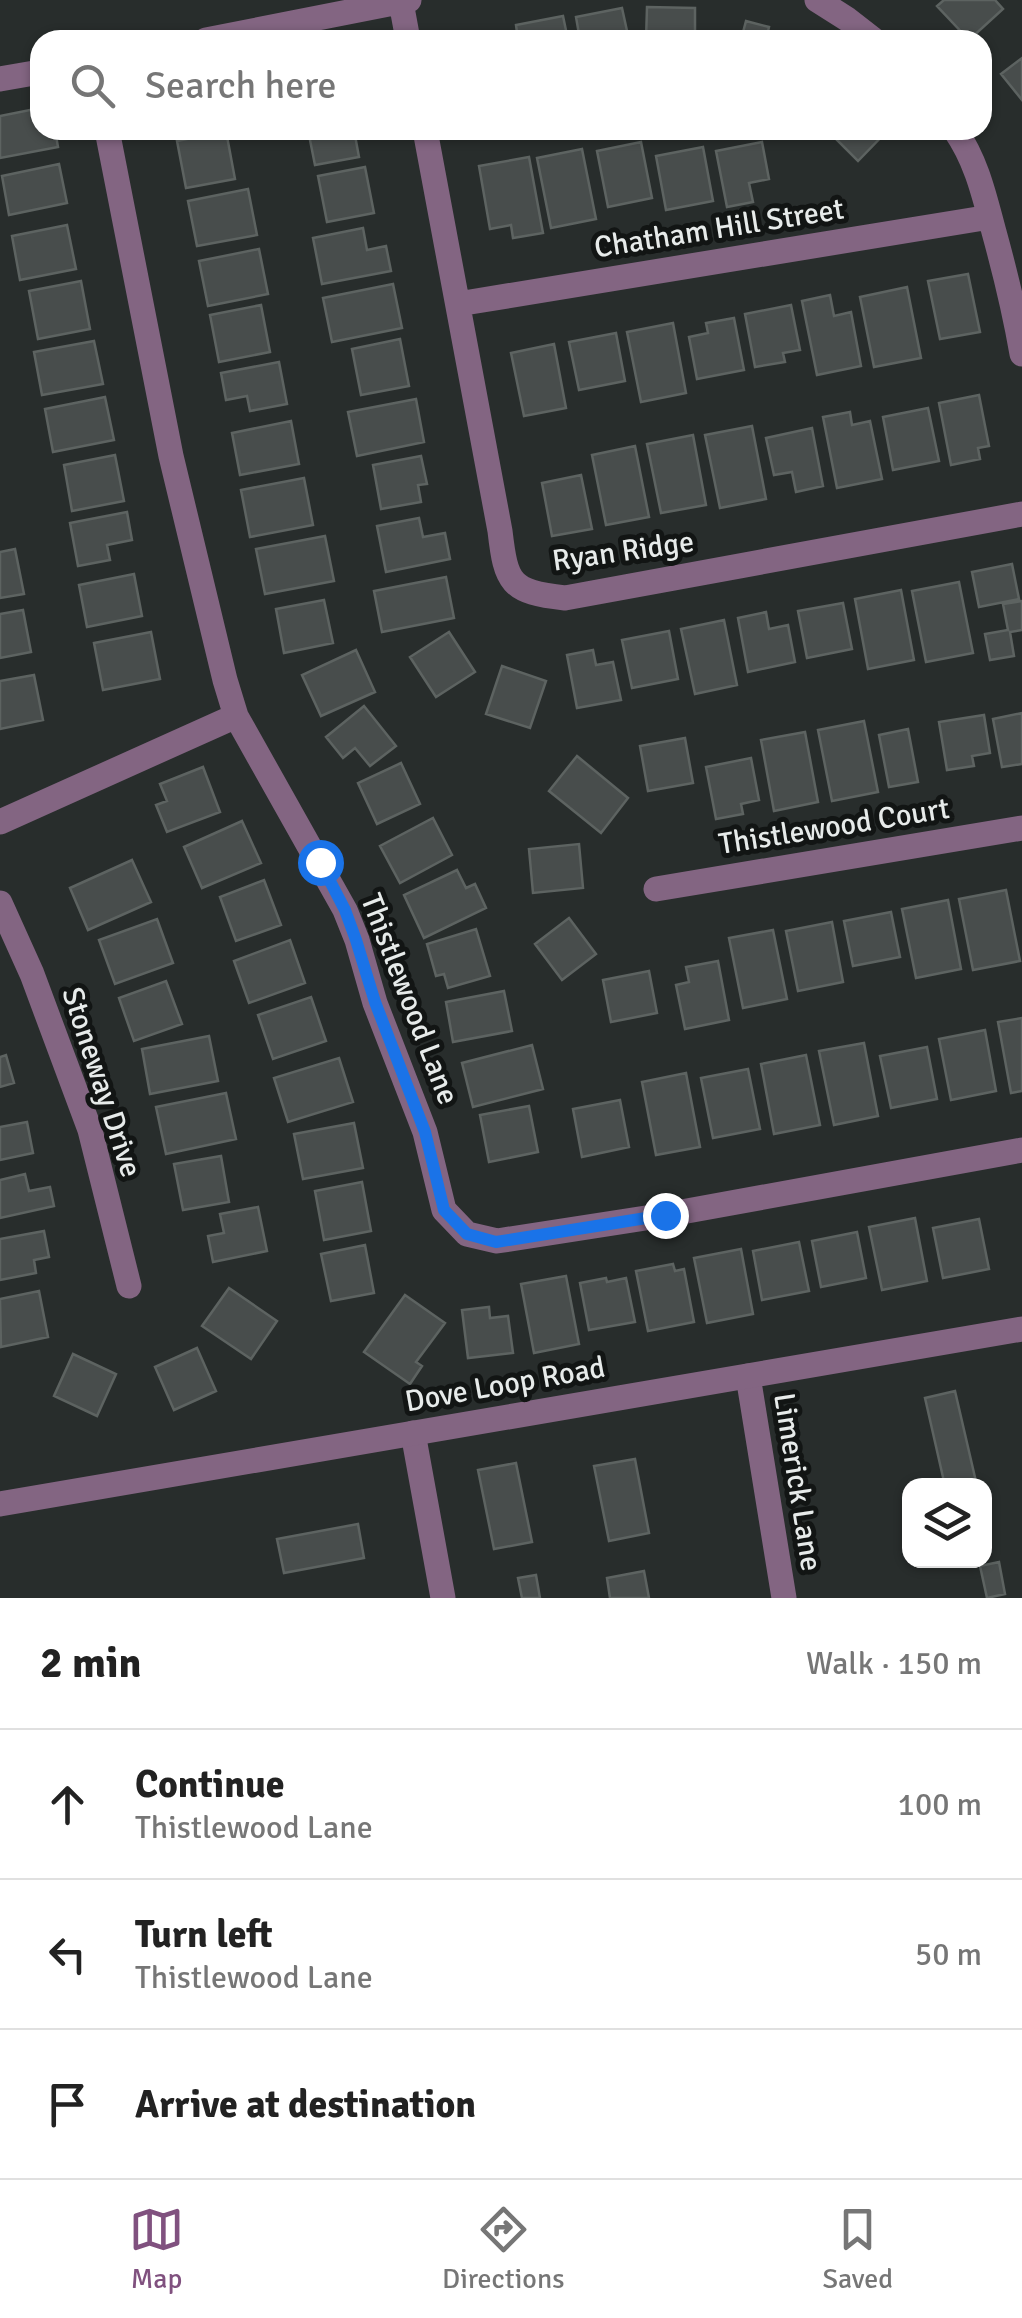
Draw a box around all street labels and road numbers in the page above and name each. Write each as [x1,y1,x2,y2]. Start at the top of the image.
street label: Chatham Hill Street [592,190,847,267]
street label: Ryan Ridge [550,523,696,580]
street label: Thistlewood Court [716,790,952,863]
street label: Thistlewood Lane [352,888,467,1110]
street label: Stoneway Drive [53,983,150,1182]
street label: Dove Loop Road [402,1349,608,1420]
street label: Limerick Lane [765,1390,830,1574]

